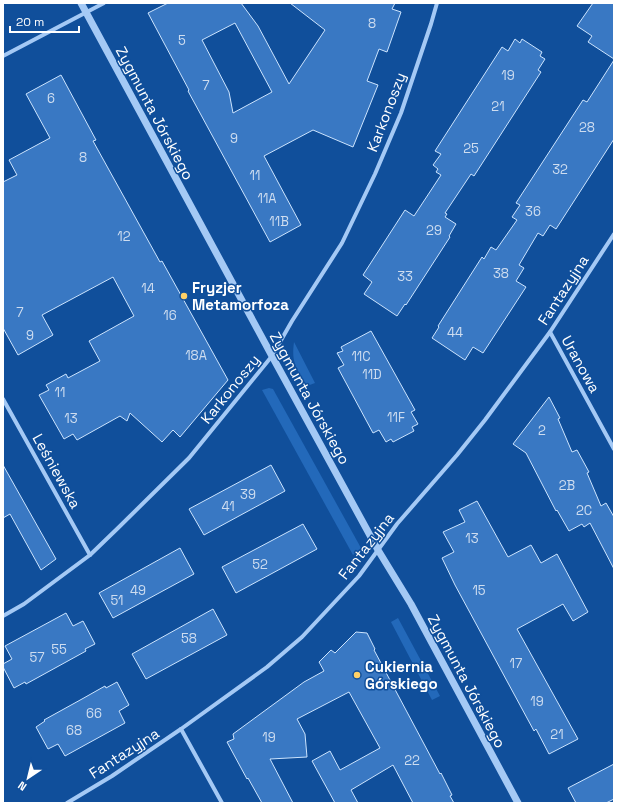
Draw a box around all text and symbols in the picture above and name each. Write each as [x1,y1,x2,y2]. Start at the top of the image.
scale bar [10,8,79,34]
text: 20 m [16,14,44,30]
house number: 8 [368,15,376,32]
house number: 5 [178,32,186,49]
street label: Zygmunta Jórskiego [112,43,198,183]
house number: 19 [501,67,515,84]
street label: Karkonoszy [362,70,410,154]
house number: 7 [202,77,210,94]
house number: 6 [47,90,55,107]
house number: 21 [491,98,505,115]
house number: 28 [579,119,595,136]
house number: 9 [230,130,238,147]
house number: 25 [463,140,479,157]
house number: 8 [79,149,87,166]
house number: 32 [552,161,568,178]
house number: 11 [250,167,260,184]
house number: 11A [257,190,277,207]
house number: 36 [525,203,541,220]
house number: 11B [269,213,289,230]
house number: 29 [426,222,442,239]
house number: 12 [117,228,131,245]
street label: Fantazyjna [533,251,593,329]
house number: 38 [493,265,509,282]
house number: 33 [397,268,413,285]
place label: Fryzjer Metamorfoza [192,278,289,314]
house number: 14 [141,280,155,297]
marker: Fryzjer Metamorfoza [179,291,189,301]
house number: 7 [16,304,24,321]
house number: 16 [163,307,177,324]
house number: 44 [447,324,463,341]
house number: 9 [26,327,34,344]
street label: Zygmunta Jórskiego [266,328,354,468]
street label: Uranowa [557,332,605,396]
house number: 18A [185,347,207,364]
house number: 11C [351,348,371,365]
street label: Karkonoszy [196,350,264,428]
house number: 11D [362,366,382,383]
house number: 11 [55,384,65,401]
house number: 11F [387,409,405,426]
house number: 13 [64,410,78,427]
house number: 2 [538,422,546,439]
street label: Leśniewska [29,430,86,512]
house number: 2B [559,477,575,494]
house number: 39 [240,486,256,503]
house number: 41 [221,498,235,515]
house number: 2C [576,502,592,519]
street label: Fantazyjna [334,508,398,583]
house number: 13 [465,530,479,547]
house number: 52 [252,556,268,573]
house number: 49 [130,582,146,599]
house number: 15 [472,582,486,599]
house number: 51 [110,592,124,609]
street label: Zygmunta Jórskiego [424,611,510,751]
house number: 58 [181,630,197,647]
house number: 55 [51,641,67,658]
house number: 57 [30,649,44,666]
house number: 17 [510,655,522,672]
place label: Cukiernia Górskiego [365,657,438,693]
marker: Cukiernia Górskiego [352,670,362,680]
house number: 19 [530,693,544,710]
house number: 66 [86,705,102,722]
house number: 68 [66,722,82,739]
street label: Fantazyjna [85,723,163,783]
house number: 21 [550,726,564,743]
house number: 19 [262,729,276,746]
house number: 22 [404,752,420,769]
north arrow [8,758,48,798]
text: N [15,778,29,794]

